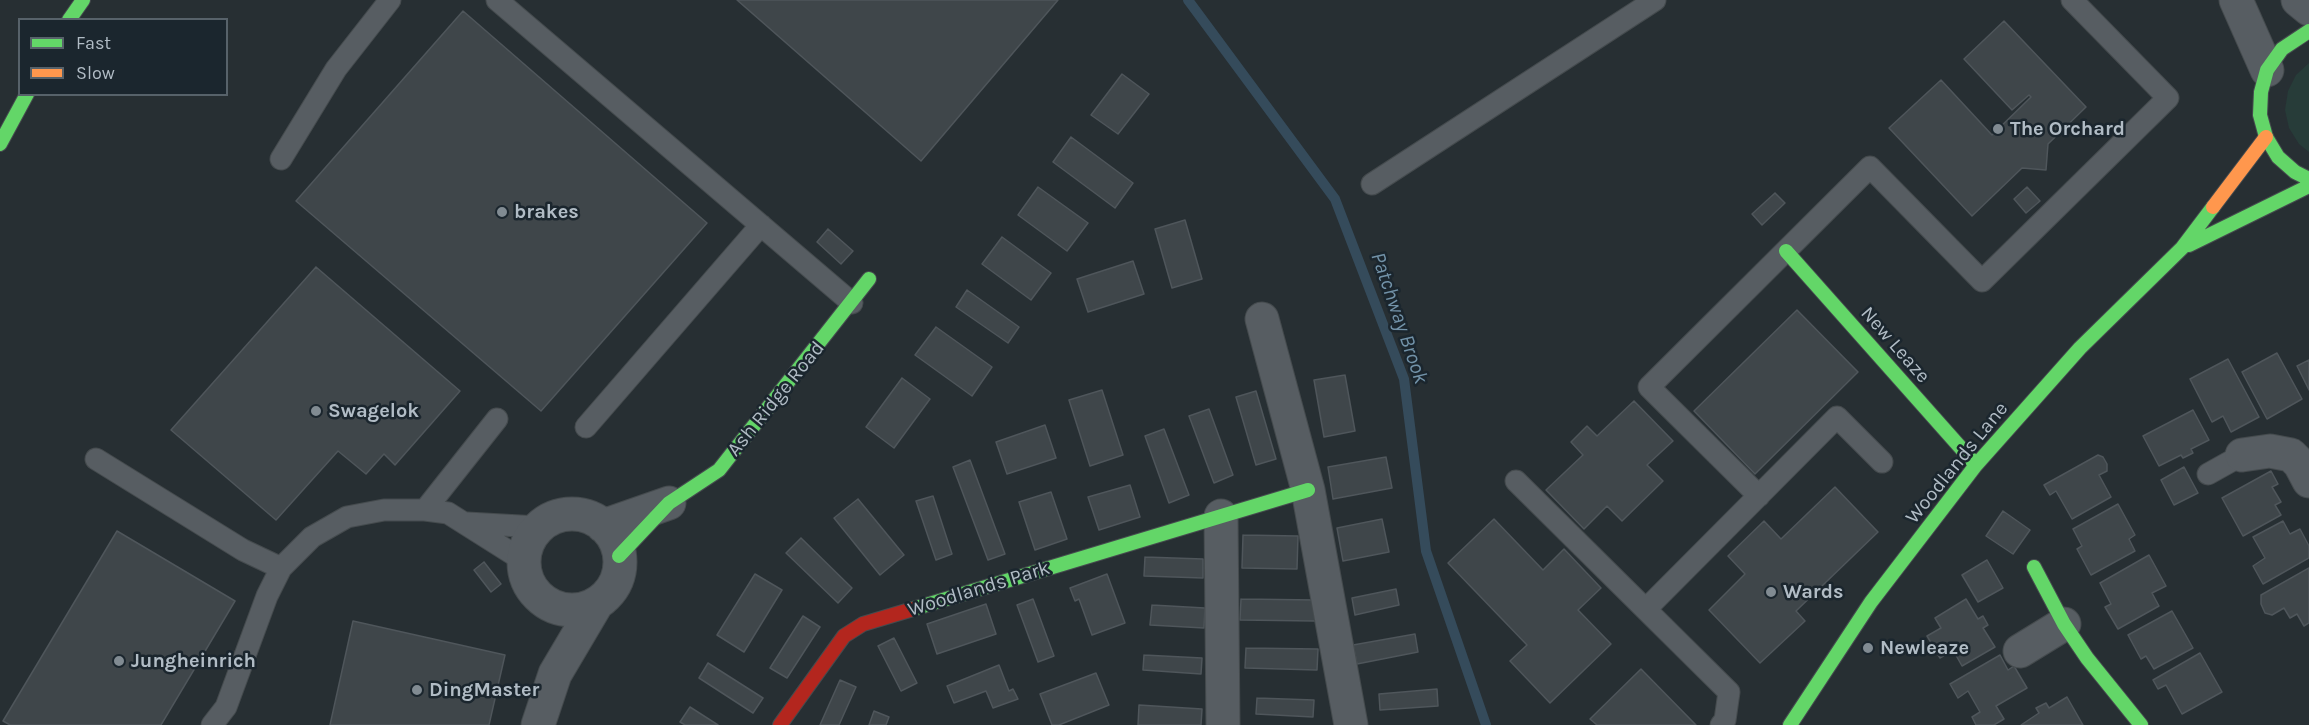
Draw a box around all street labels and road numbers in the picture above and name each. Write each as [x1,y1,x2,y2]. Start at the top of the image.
street label: New Leaze [1855,302,1935,388]
street label: Ash Ridge Road [722,337,830,461]
street label: Woodlands Lane [1901,397,2013,529]
street label: Woodlands Park [905,556,1053,622]

